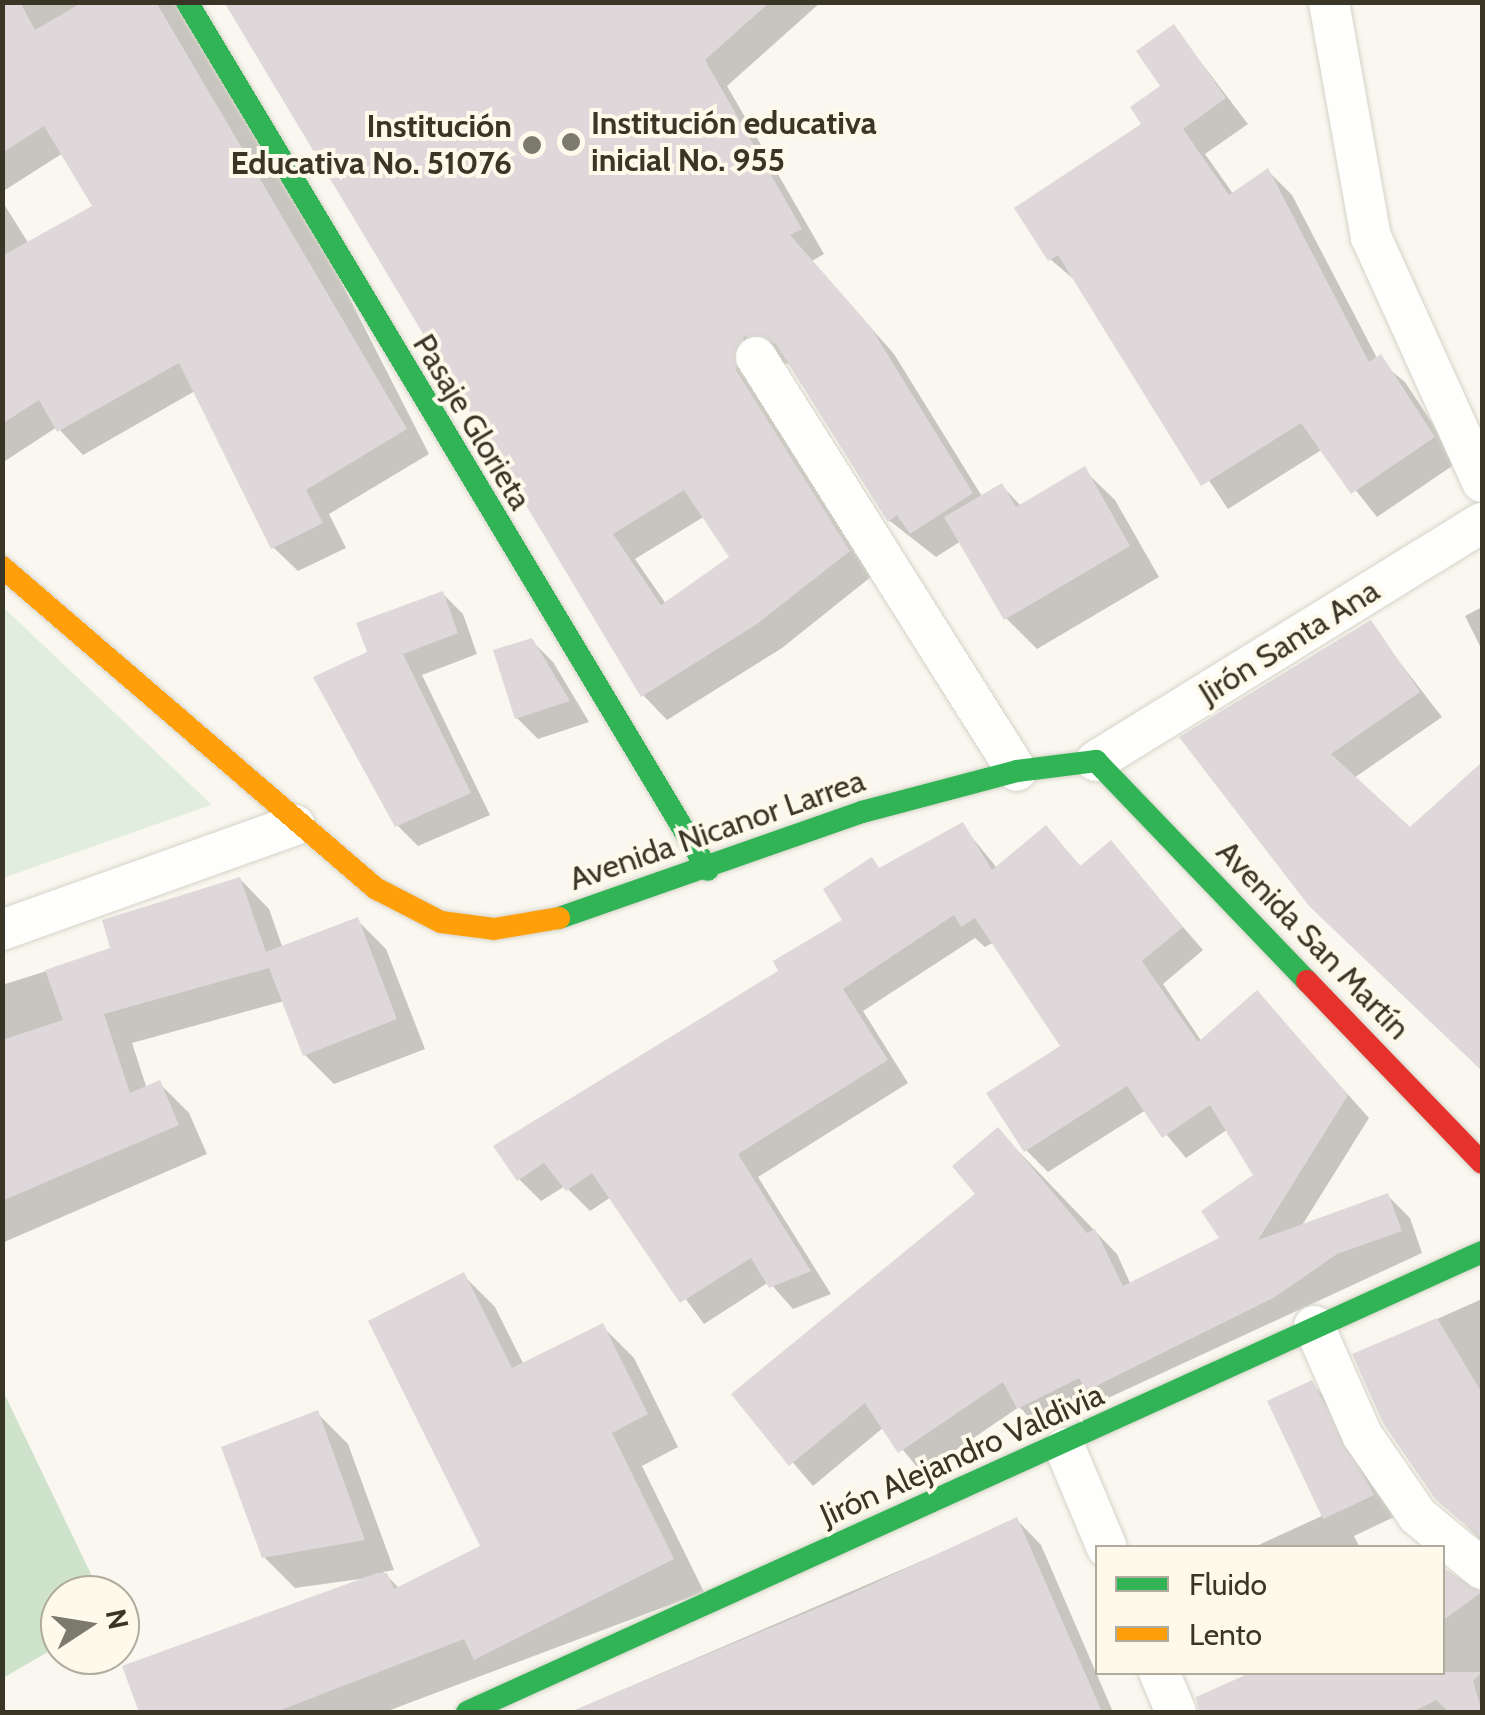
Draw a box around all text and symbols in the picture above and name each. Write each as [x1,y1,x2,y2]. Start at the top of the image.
place label: Institución educativa inicial No. 955 [591,105,877,180]
place label: Institución Educativa No. 51076 [231,108,512,183]
marker: Institución educativa inicial No. 955 [560,131,582,153]
marker: Institución Educativa No. 51076 [521,134,543,156]
street label: Pasaje Glorieta [405,327,539,517]
street label: Jirón Santa Ana [1192,571,1386,713]
street label: Avenida Nicanor Larrea [564,761,870,899]
street label: Avenida San Martín [1208,833,1418,1047]
street label: Jirón Alejandro Valdivia [814,1375,1110,1535]
legend [1095,1545,1445,1675]
text: Fluido [1189,1566,1267,1603]
north arrow [40,1575,140,1675]
text: N [99,1606,136,1632]
text: Lento [1189,1616,1262,1653]

